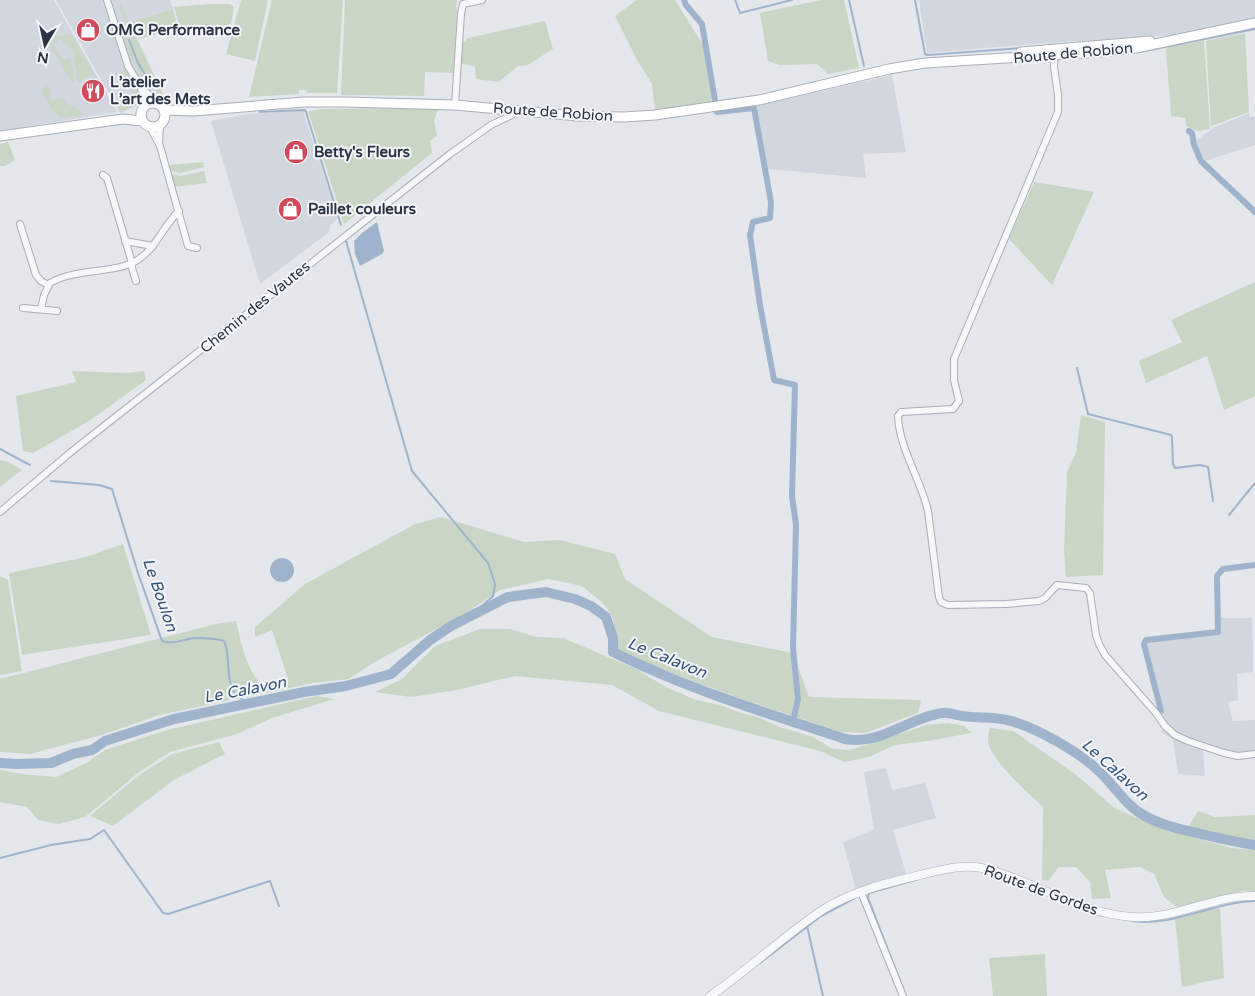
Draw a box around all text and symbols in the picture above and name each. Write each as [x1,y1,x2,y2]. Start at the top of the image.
shop icon: OMG Performance [75,17,101,43]
north arrow [20,20,70,70]
place label: OMG Performance [106,21,240,39]
street label: Route de Robion [1012,39,1134,67]
text: N [36,48,50,67]
place label: L’atelier L’art des Mets [110,73,211,108]
restaurant icon: L’atelier L’art des Mets [80,78,106,104]
street label: Route de Robion [492,99,614,125]
shop icon: Betty's Fleurs [283,139,309,165]
place label: Betty's Fleurs [314,143,410,162]
shop icon: Paillet couleurs [277,196,303,222]
place label: Paillet couleurs [308,200,416,218]
street label: Chemin des Vautes [196,257,314,357]
water label: Le Boulon [138,556,182,636]
water label: Le Calavon [625,633,710,683]
water label: Le Calavon [202,672,289,708]
water label: Le Calavon [1077,735,1154,806]
street label: Route de Gordes [982,861,1100,919]

